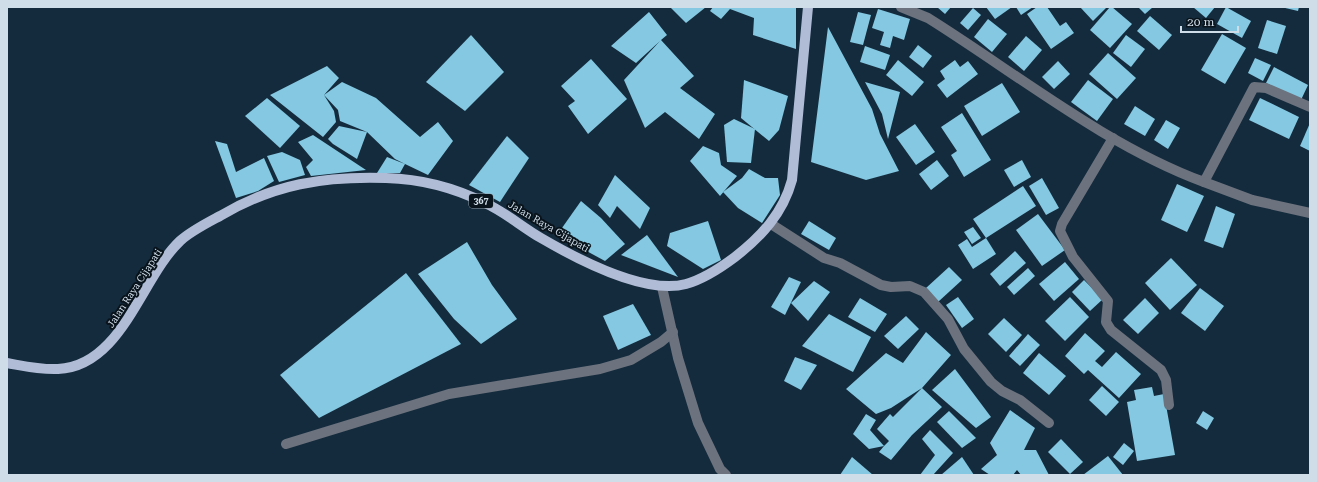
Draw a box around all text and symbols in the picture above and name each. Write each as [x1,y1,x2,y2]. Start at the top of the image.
scale bar [1181,8,1238,34]
text: 20 m [1187,15,1214,29]
road number: 367 [469,194,493,208]
street label: Jalan Raya Cijapati [506,199,591,254]
street label: Jalan Raya Cijapati [105,247,164,330]

